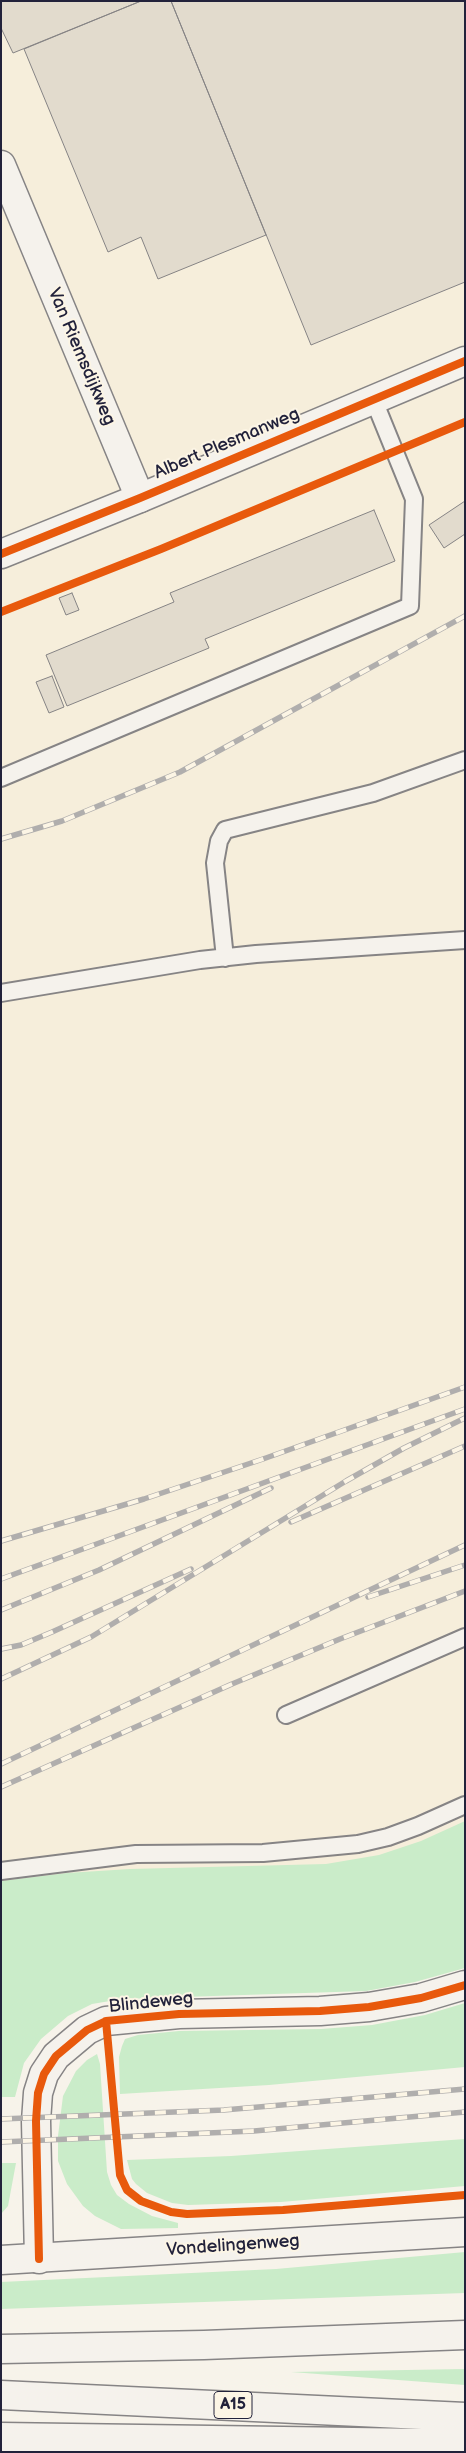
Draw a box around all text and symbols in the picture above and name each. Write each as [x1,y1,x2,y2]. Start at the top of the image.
street label: Van Riemsdijkweg [42,285,120,429]
street label: Albert Plesmanweg [151,404,303,484]
street label: Blindeweg [108,1988,194,2018]
street label: Vondelingenweg [166,2231,300,2261]
road number: A15 [214,2392,252,2418]

